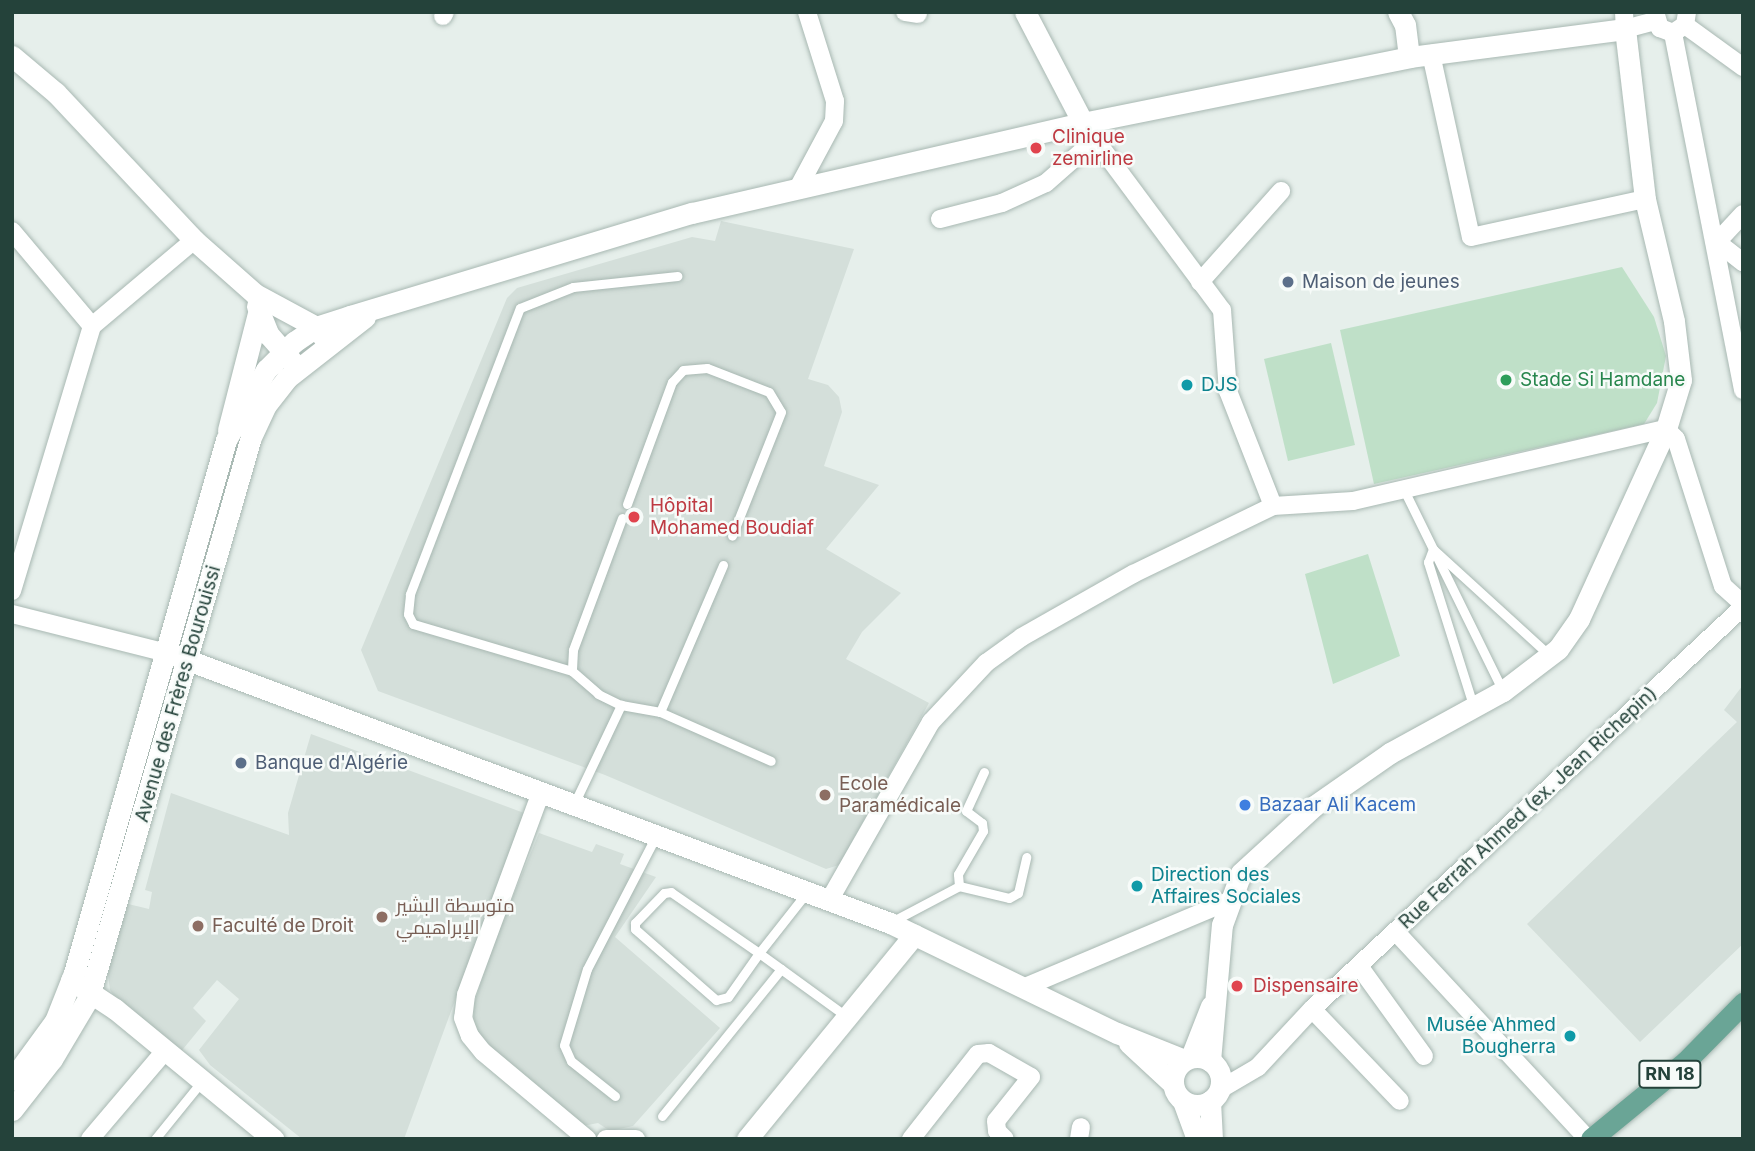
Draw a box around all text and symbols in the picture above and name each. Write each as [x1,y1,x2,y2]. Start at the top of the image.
place label: Clinique zemirline [1052,126,1133,170]
marker: Clinique zemirline [1026,138,1046,158]
place label: Maison de jeunes [1302,271,1460,293]
marker: Maison de jeunes [1280,274,1296,290]
place label: Stade Si Hamdane [1520,369,1685,391]
marker: Stade Si Hamdane [1498,372,1514,388]
place label: DJS [1201,374,1238,396]
marker: DJS [1179,377,1195,393]
place label: Hôpital Mohamed Boudiaf [650,495,814,539]
marker: Hôpital Mohamed Boudiaf [624,507,644,527]
street label: Avenue des Frères Bourouissi [130,563,226,825]
street label: Rue Ferrah Ahmed (ex. Jean Richepin) [1394,682,1662,934]
place label: Banque d'Algérie [255,752,408,774]
marker: Banque d'Algérie [233,755,249,771]
place label: Ecole Paramédicale [839,773,961,817]
marker: Ecole Paramédicale [817,787,833,803]
place label: Bazaar Ali Kacem [1259,794,1416,816]
marker: Bazaar Ali Kacem [1237,797,1253,813]
place label: Direction des Affaires Sociales [1151,864,1301,908]
marker: Direction des Affaires Sociales [1129,878,1145,894]
place label: متوسطة البشير الإبراهيمي [396,895,515,939]
marker: متوسطة البشير الإبراهيمي [374,909,390,925]
place label: Faculté de Droit [212,915,354,937]
marker: Faculté de Droit [190,918,206,934]
place label: Dispensaire [1253,975,1358,997]
marker: Dispensaire [1227,976,1247,996]
place label: Musée Ahmed Bougherra [1426,1014,1556,1058]
marker: Musée Ahmed Bougherra [1562,1028,1578,1044]
road number: RN 18 [1637,1059,1703,1088]

